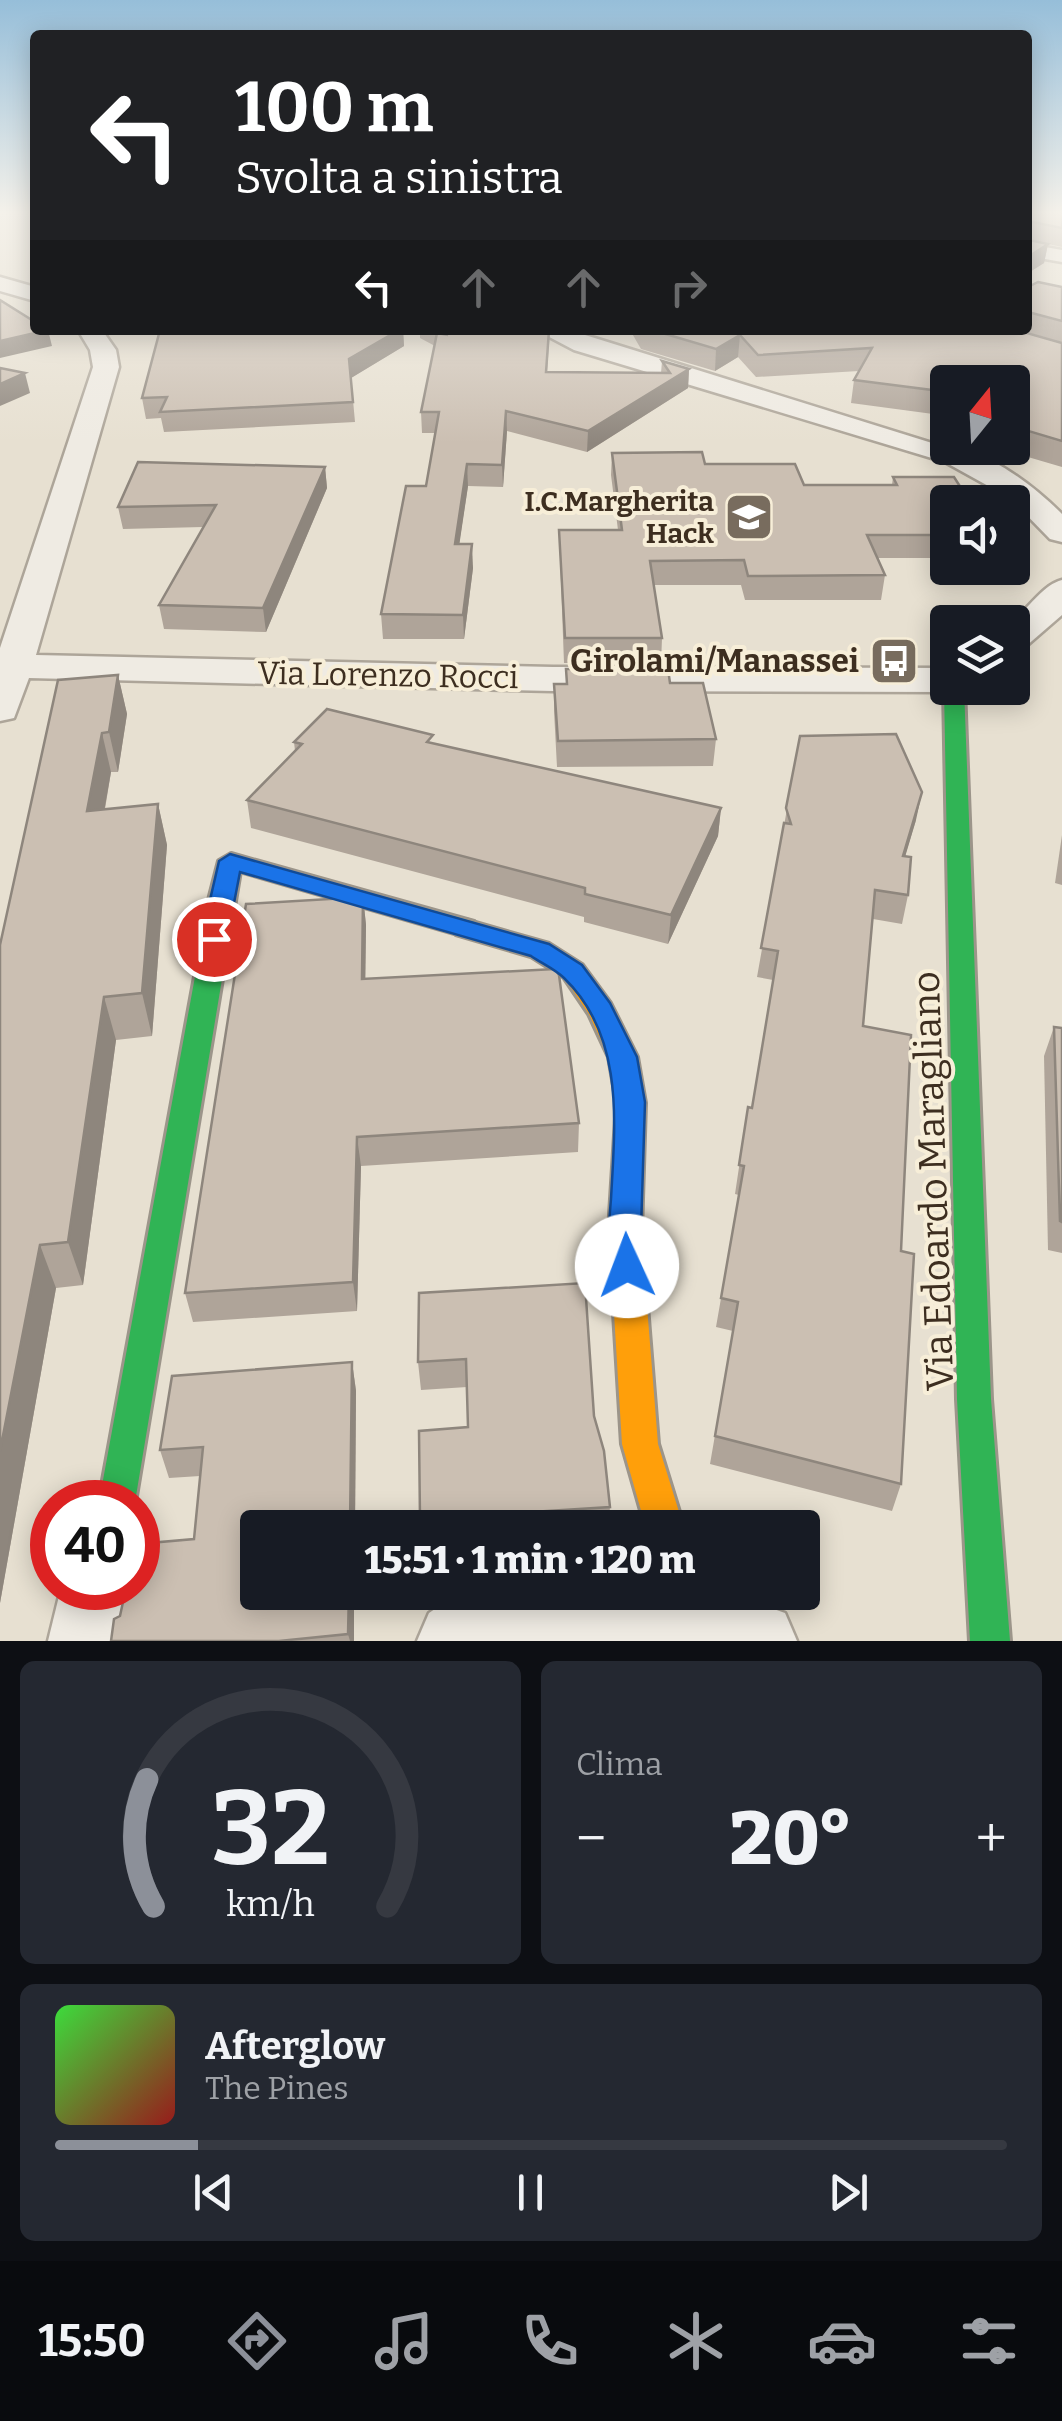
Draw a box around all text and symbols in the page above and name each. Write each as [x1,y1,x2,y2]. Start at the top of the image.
text: 100 m [235,66,434,150]
icon: left [70,70,200,200]
text: Svolta a sinistra [235,151,563,205]
icon: left [346,260,401,315]
icon: ahead [451,260,506,315]
icon: ahead [556,260,611,315]
icon: right [661,260,716,315]
north arrow [930,365,1030,465]
map controls [930,365,1030,705]
place label: I.C.Margherita Hack [525,485,714,550]
button: sound [930,485,1030,585]
school or university icon: I.C.Margherita Hack [723,491,775,543]
button: layers [930,605,1030,705]
bus stop icon: Girolami/Manassei [868,635,920,687]
place label: Girolami/Manassei [570,642,859,680]
street label: Via Lorenzo Rocci [257,654,519,696]
pin [172,897,257,982]
icon: arrive [187,912,242,967]
street label: Via Edoardo Maragliano [903,971,963,1391]
position arrow [575,1214,679,1318]
speed limit sign: 40 [30,1480,160,1610]
text: 15:51 · 1 min · 120 m [365,1537,695,1583]
text: Clima [576,1745,663,1783]
text: 32 [211,1767,330,1892]
text: 20° [730,1794,852,1884]
text: − [576,1806,606,1872]
text: + [976,1806,1007,1872]
text: km/h [226,1883,315,1925]
text: Afterglow [205,2023,385,2069]
text: The Pines [205,2069,349,2107]
icon: previous [186,2165,241,2220]
icon: pause [503,2165,558,2220]
icon: next [821,2165,876,2220]
icon: directions [222,2306,292,2376]
icon: music [369,2306,439,2376]
icon: phone [515,2306,585,2376]
icon: climate [661,2306,731,2376]
icon: car [807,2306,877,2376]
icon: filters [954,2306,1024,2376]
text: 15:50 [38,2314,146,2368]

